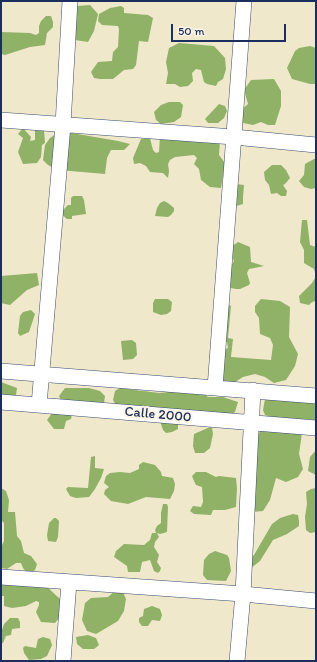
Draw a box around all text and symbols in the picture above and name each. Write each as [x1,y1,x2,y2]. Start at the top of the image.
scale bar [173,16,288,42]
text: 50 m [178,24,204,38]
street label: Calle 2000 [124,404,192,426]

